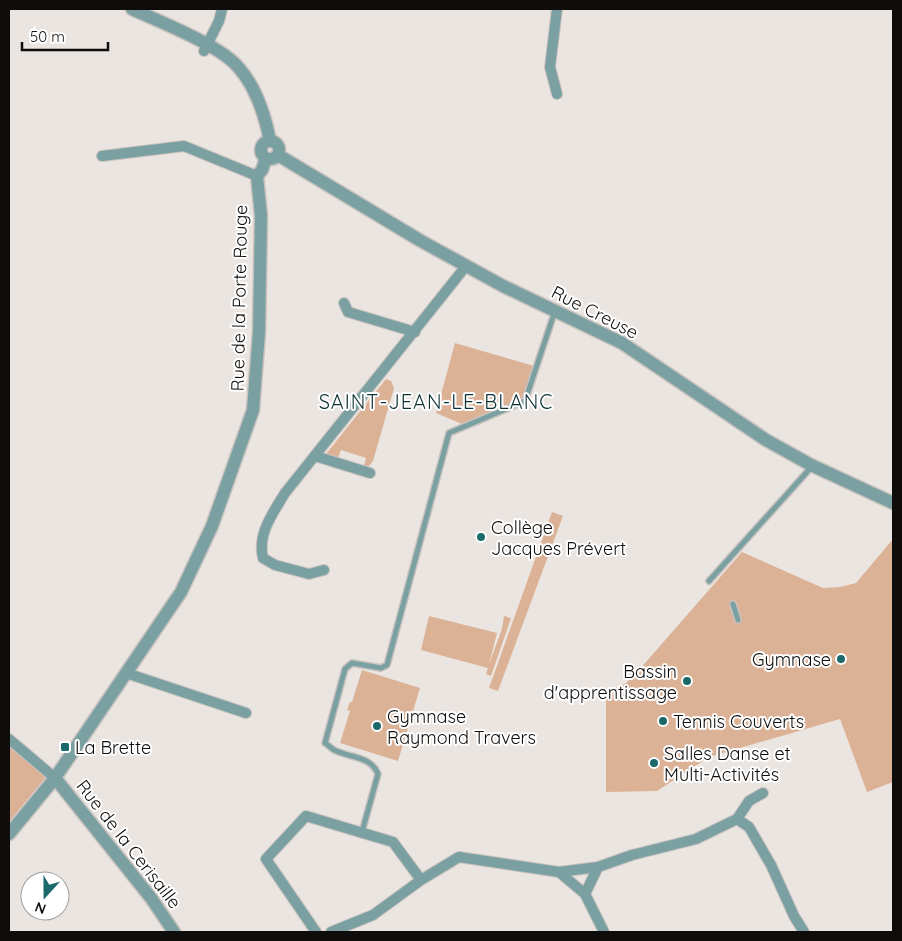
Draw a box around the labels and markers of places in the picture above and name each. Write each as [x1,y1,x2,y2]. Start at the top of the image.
place label: Collège Jacques Prévert [491,516,626,560]
marker: Collège Jacques Prévert [475,531,487,543]
place label: Gymnase [752,648,831,671]
marker: Gymnase [835,653,847,665]
place label: Bassin d'apprentissage [544,660,677,704]
marker: Bassin d'apprentissage [681,675,693,687]
place label: Gymnase Raymond Travers [387,705,536,749]
place label: Tennis Couverts [673,710,804,733]
marker: Tennis Couverts [657,715,669,727]
marker: Gymnase Raymond Travers [371,720,383,732]
place label: La Brette [75,736,151,759]
marker: La Brette [59,741,71,753]
place label: Salles Danse et Multi-Activités [664,742,791,786]
marker: Salles Danse et Multi-Activités [648,757,660,769]

